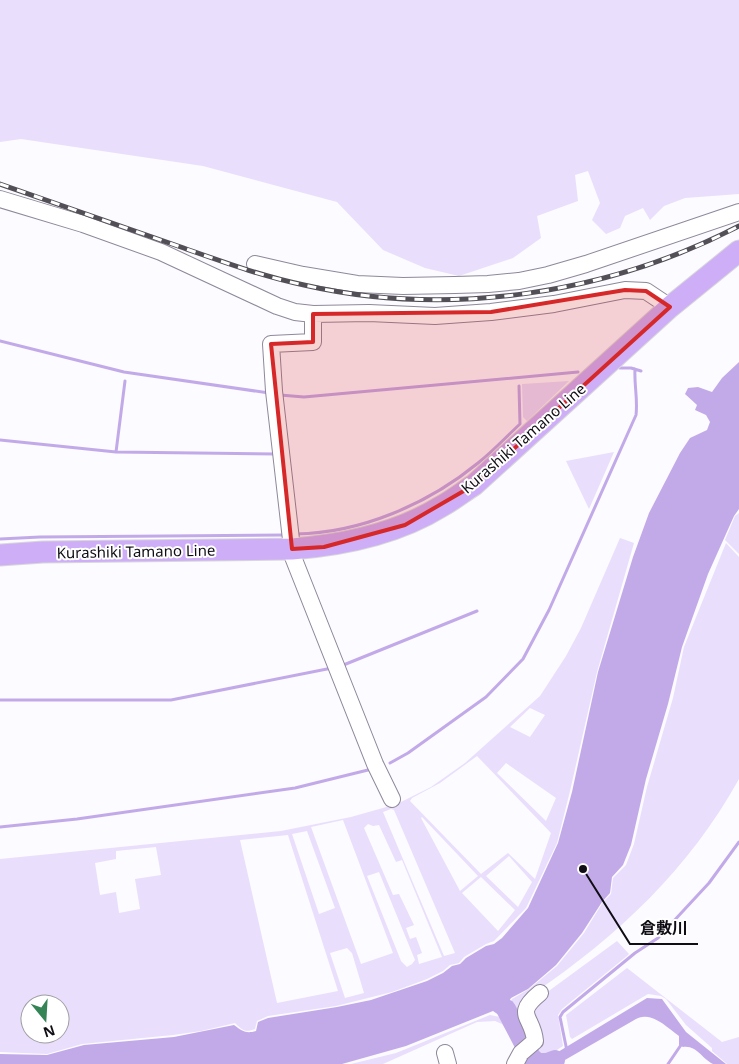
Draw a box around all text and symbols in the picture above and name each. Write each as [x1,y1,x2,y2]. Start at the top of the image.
street label: Kurashiki Tamano Line [457,378,589,498]
street label: Kurashiki Tamano Line [57,540,215,562]
callout: 倉敷川 [630,913,698,944]
text: 倉敷川 [640,917,688,939]
north arrow [20,994,70,1044]
text: N [41,1021,58,1043]

